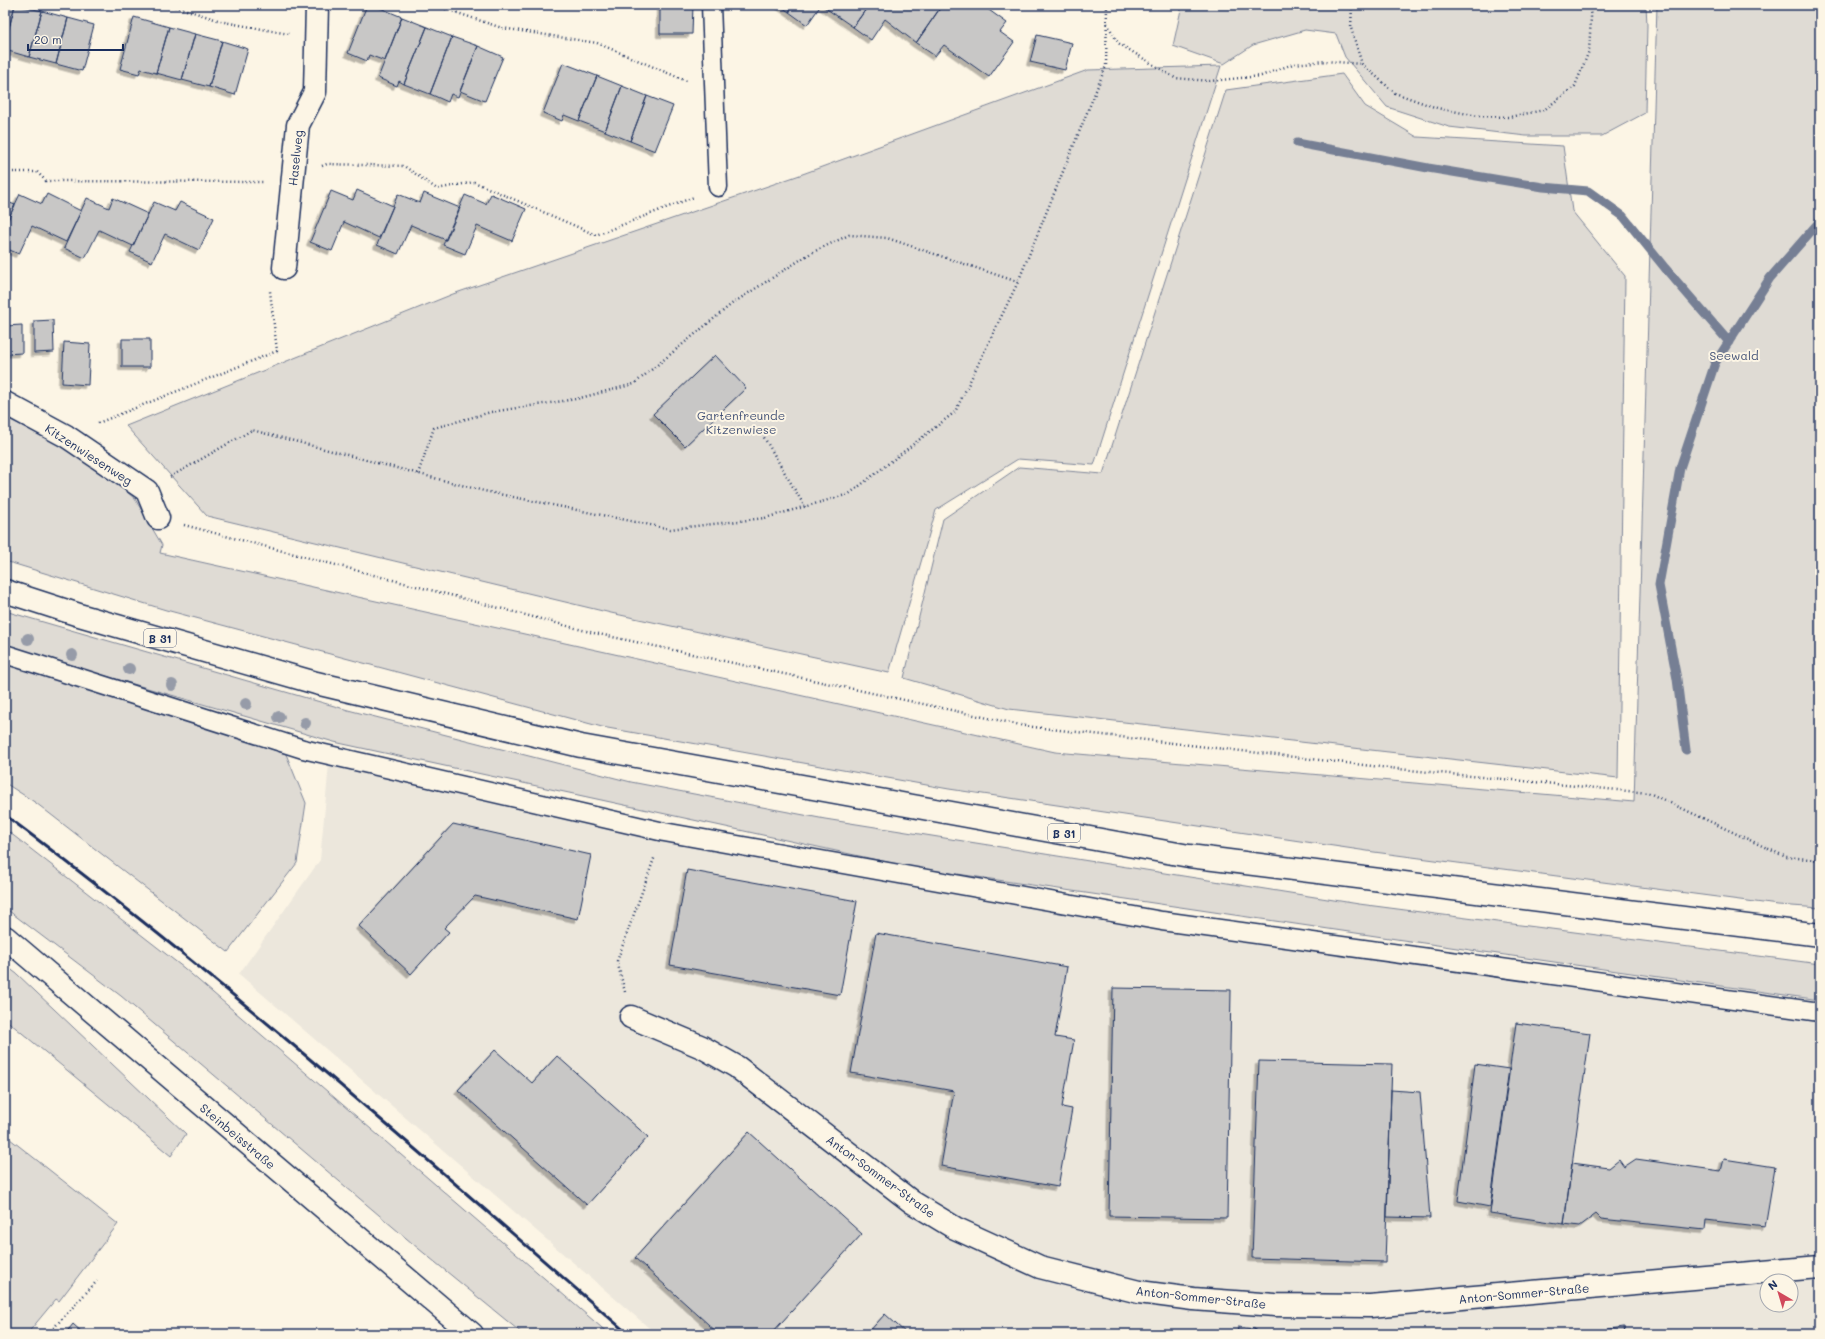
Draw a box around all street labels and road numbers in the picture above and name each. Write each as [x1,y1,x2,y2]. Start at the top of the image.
street label: Haselweg [284,129,306,187]
street label: Kitzenwiesenweg [42,420,136,488]
road number: B 31 [144,629,176,647]
road number: B 31 [1048,824,1080,842]
street label: Steinbeisstraße [197,1100,279,1172]
street label: Anton-Sommer-Straße [823,1131,939,1221]
street label: Anton-Sommer-Straße [1458,1279,1590,1307]
street label: Anton-Sommer-Straße [1135,1282,1267,1312]

